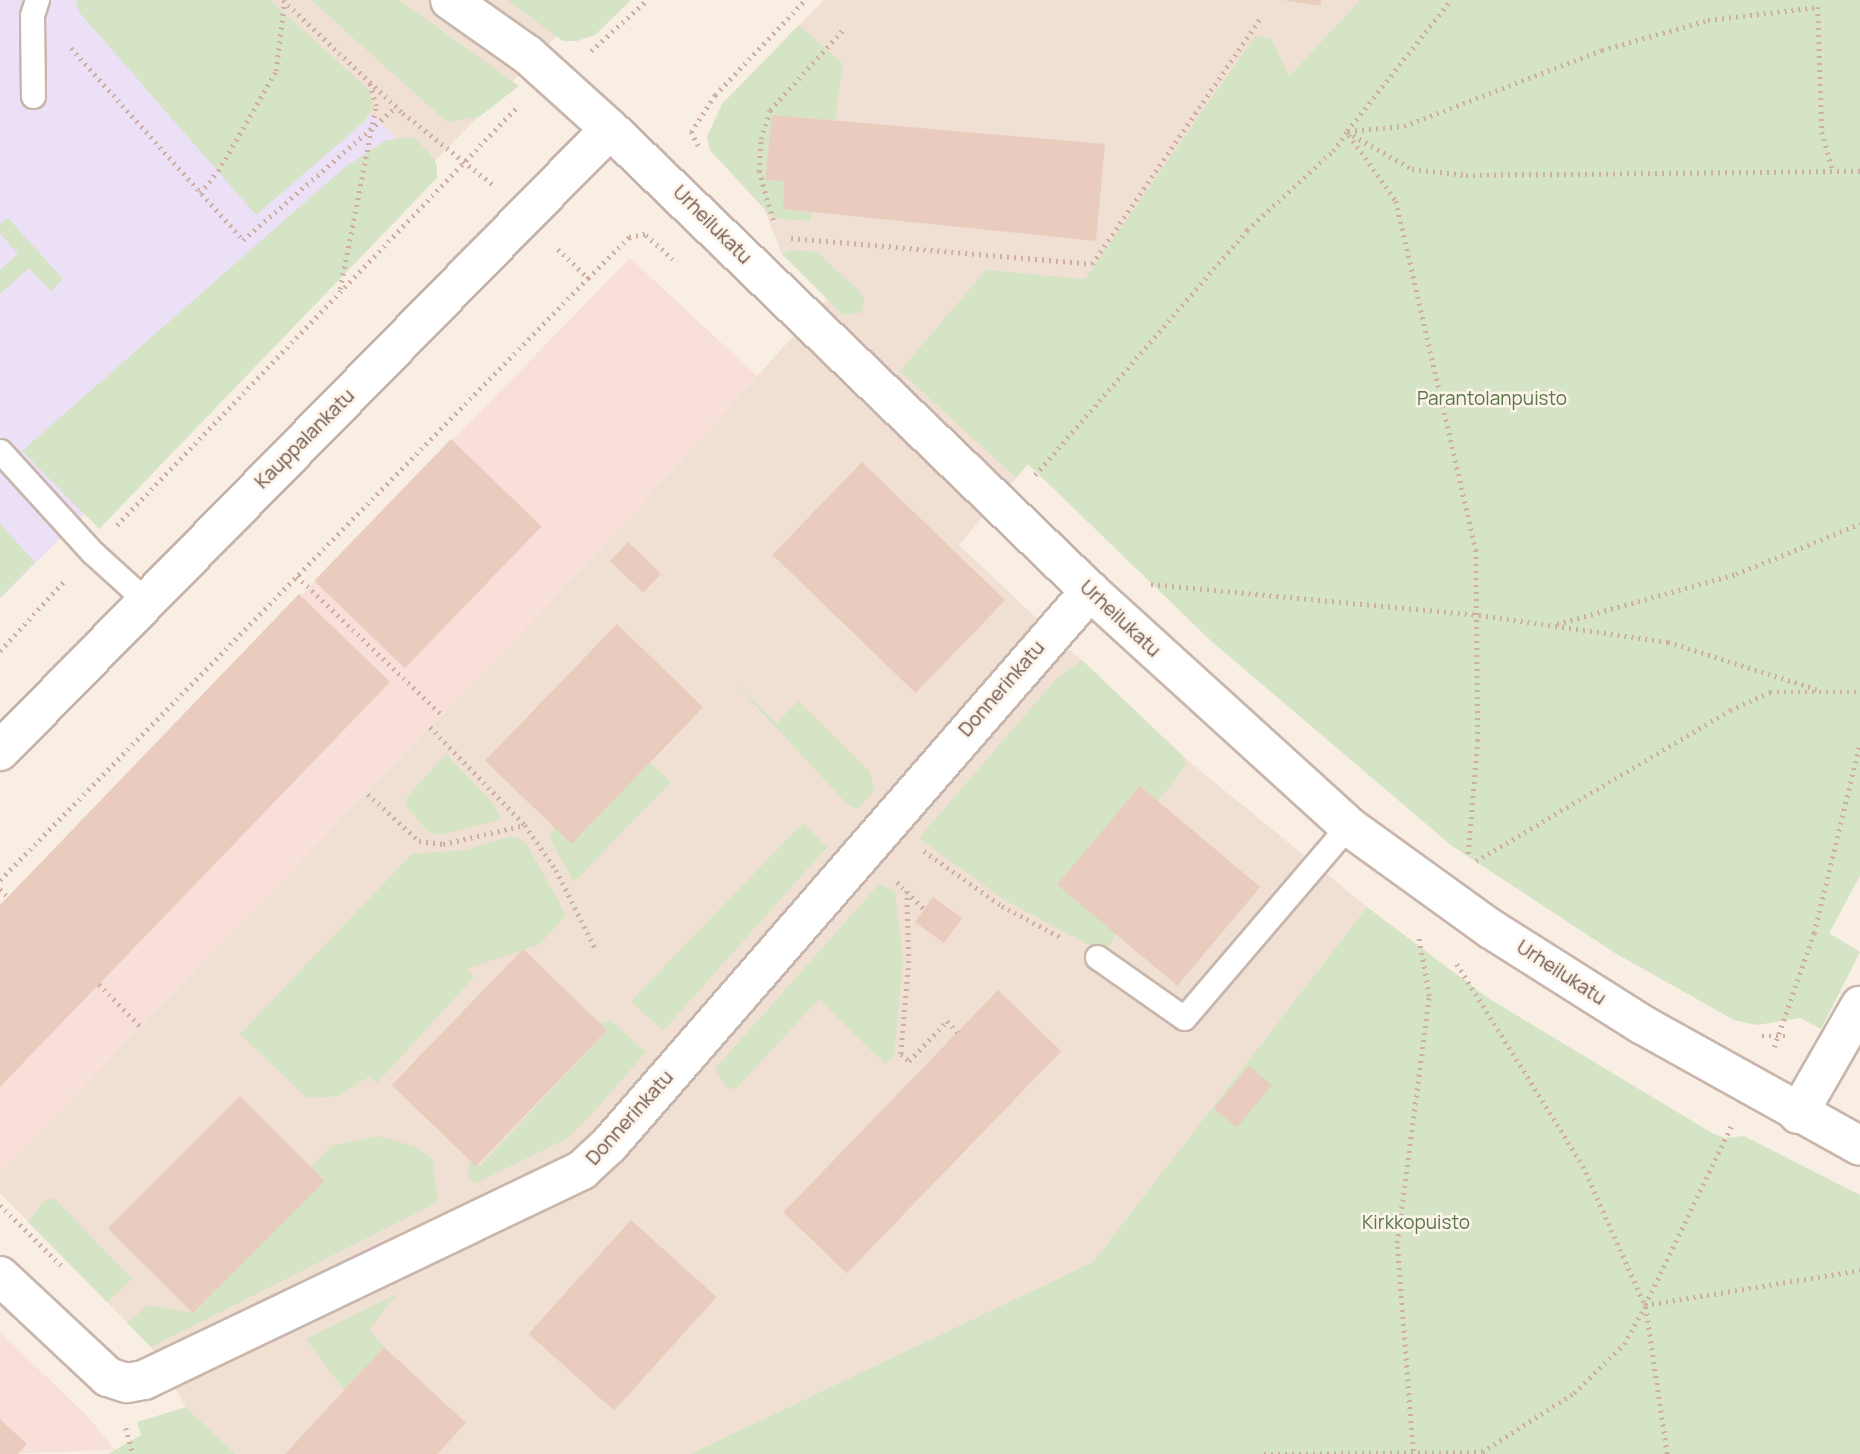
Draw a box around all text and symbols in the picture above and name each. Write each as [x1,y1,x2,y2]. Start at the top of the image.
street label: Urheilukatu [668,181,756,269]
street label: Kauppalankatu [251,385,359,493]
park label: Parantolanpuisto [1417,388,1567,410]
street label: Urheilukatu [1075,576,1165,662]
street label: Donnerinkatu [954,637,1050,741]
street label: Urheilukatu [1512,936,1610,1010]
street label: Donnerinkatu [582,1066,678,1170]
park label: Kirkkopuisto [1362,1212,1470,1234]

